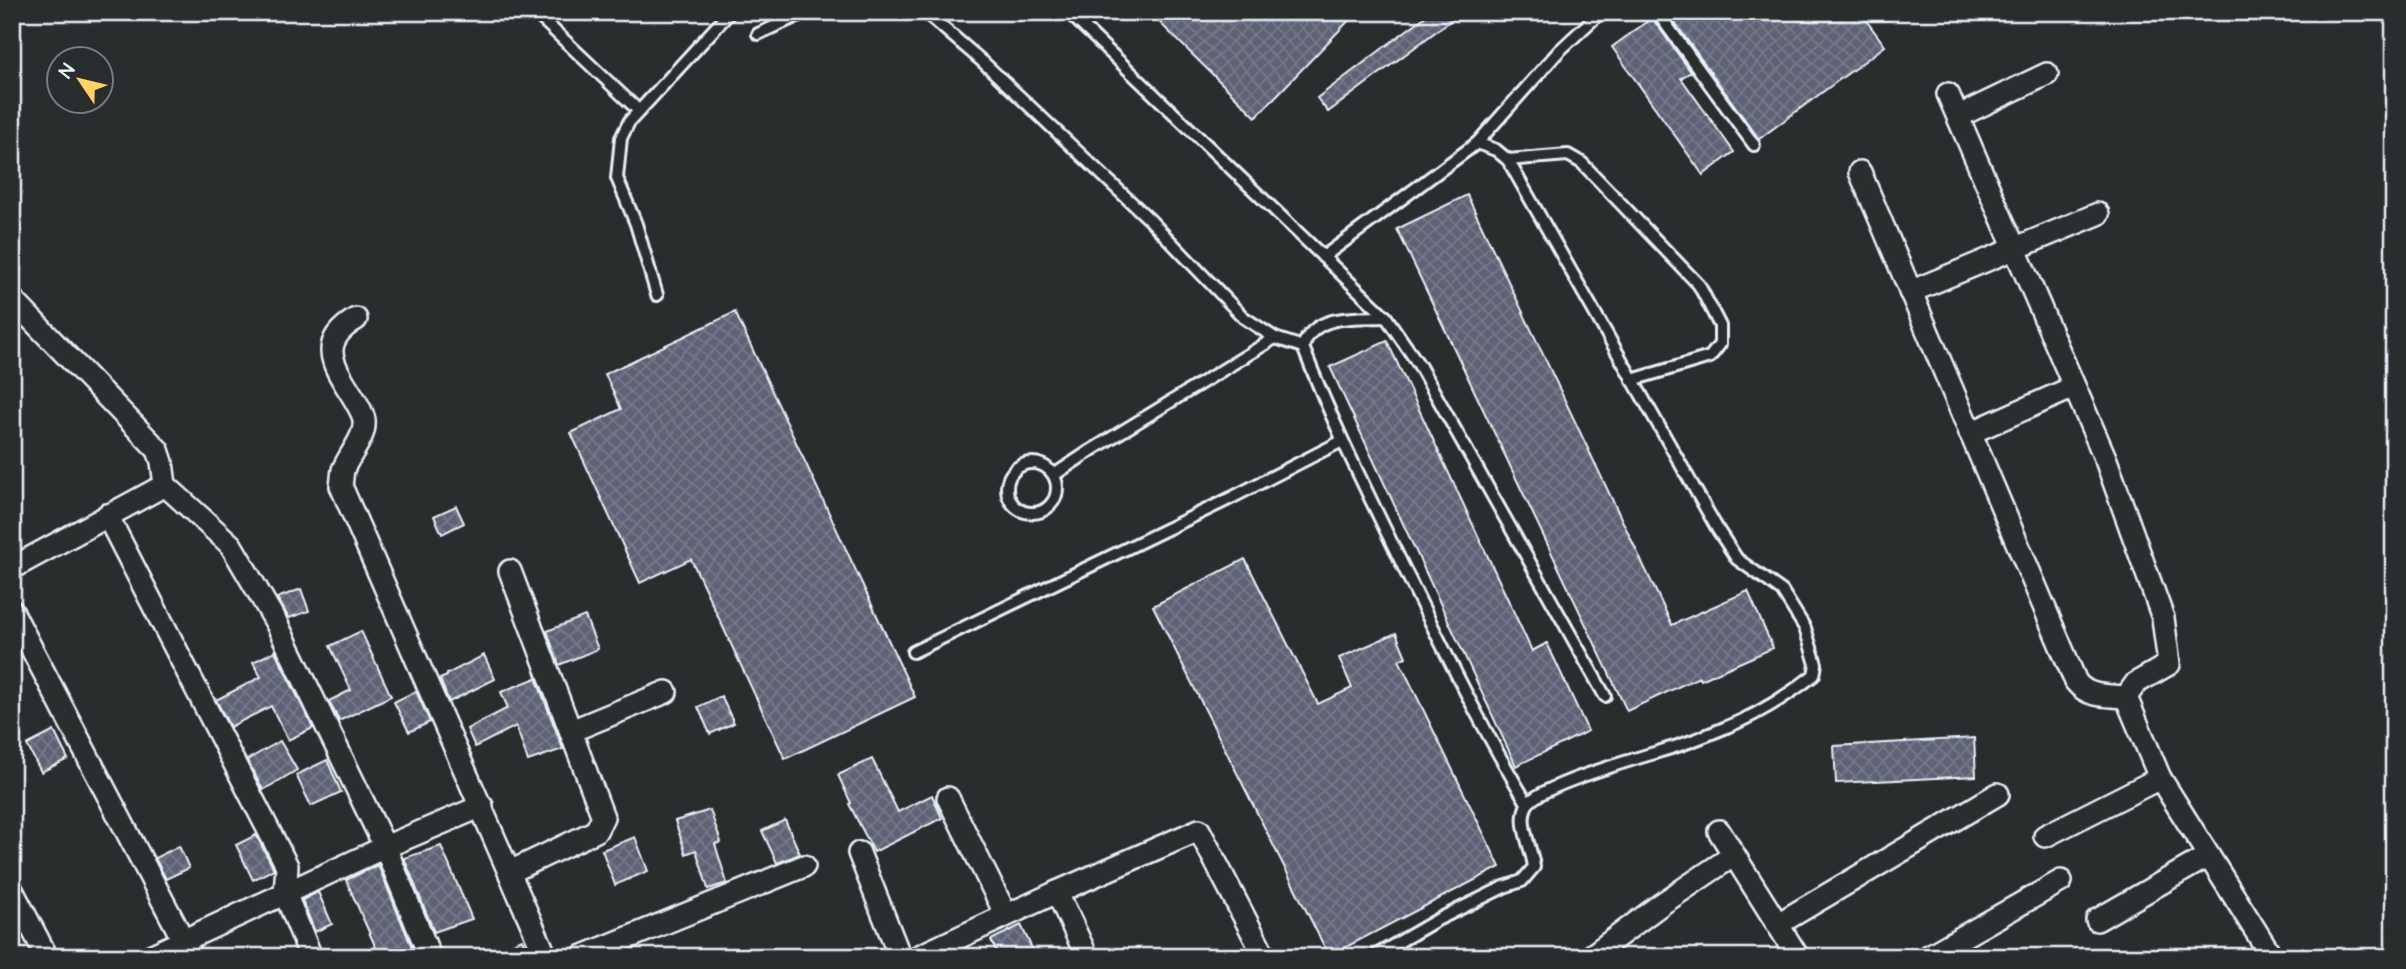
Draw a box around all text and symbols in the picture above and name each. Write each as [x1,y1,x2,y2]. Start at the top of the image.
north arrow [46,46,116,116]
text: N [53,58,82,84]

